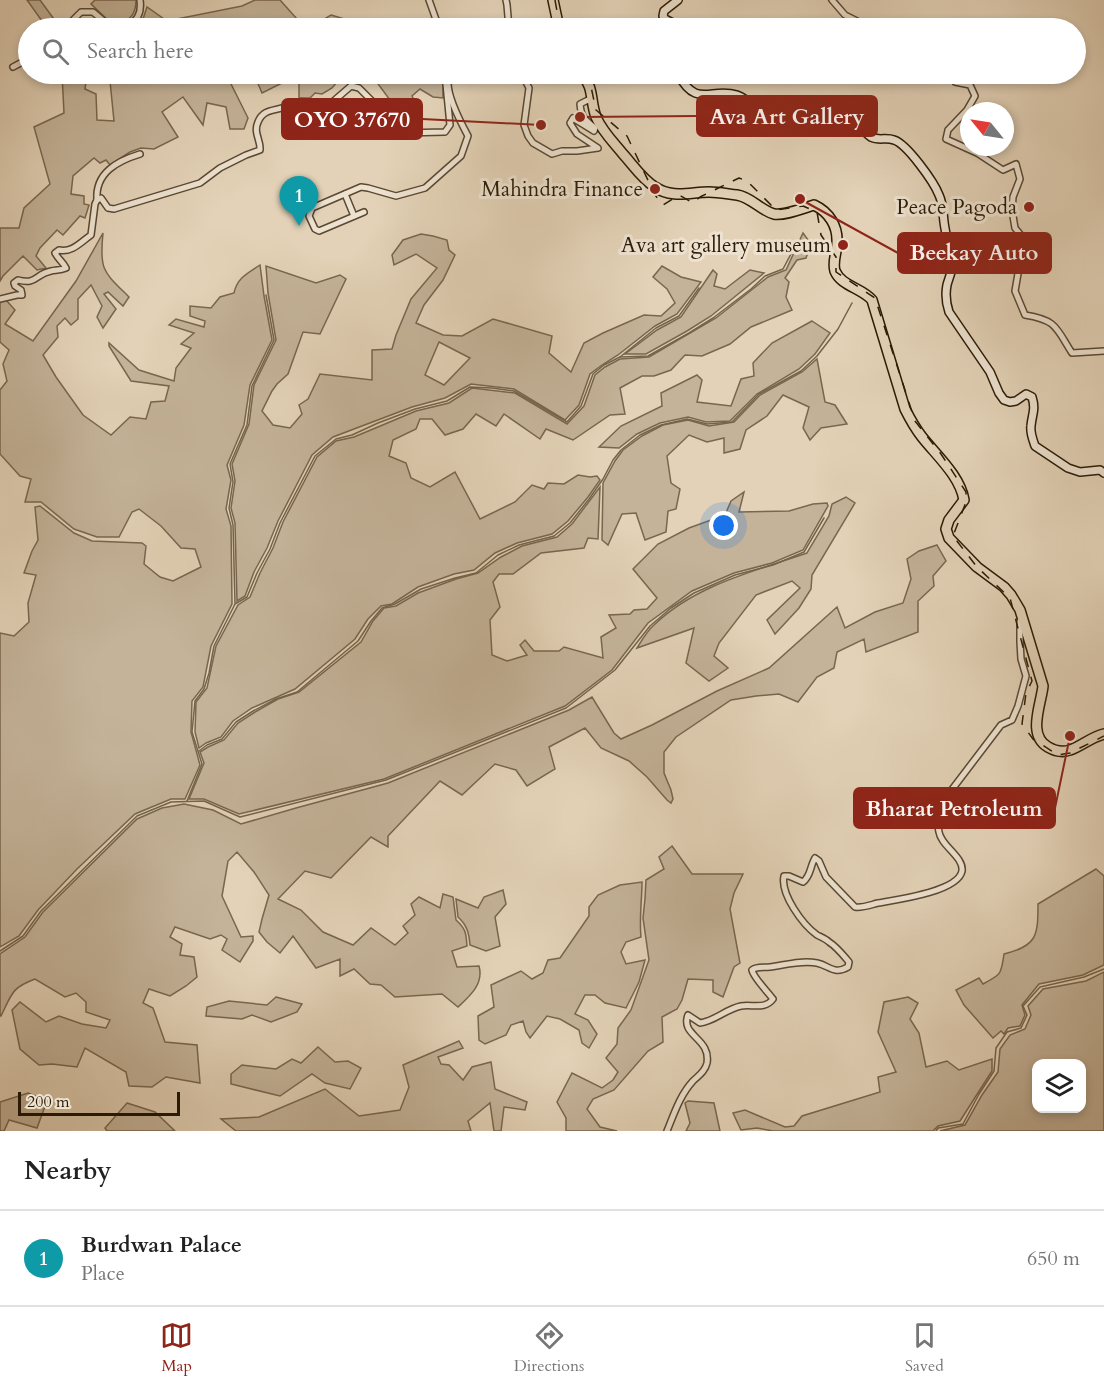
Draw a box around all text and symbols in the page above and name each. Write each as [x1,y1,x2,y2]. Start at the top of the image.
search box [18,18,1086,84]
icon: search [39,35,72,68]
text: Search here [87,36,194,66]
callout: Ava Art Gallery [697,96,877,136]
callout: OYO 37670 [282,99,422,139]
text: Ava Art Gallery [709,102,865,132]
north arrow [960,102,1014,156]
text: OYO 37670 [294,105,410,135]
place label: Mahindra Finance [481,175,643,204]
pin: 1 [280,176,318,226]
marker: Mahindra Finance [648,182,662,196]
place label: Peace Pagoda [896,193,1017,222]
marker: Peace Pagoda [1022,200,1036,214]
place label: Ava art gallery museum [621,231,831,260]
callout: Beekay Auto [898,233,1051,273]
marker: Ava art gallery museum [836,238,850,252]
text: Beekay Auto [910,238,1039,268]
your location [709,511,738,540]
callout: Bharat Petroleum [854,788,1055,828]
text: Bharat Petroleum [866,794,1043,824]
map controls [1032,1059,1086,1113]
button: layers [1032,1059,1086,1113]
scale bar [18,1089,180,1116]
text: 200 m [27,1091,69,1113]
text: Nearby [24,1153,112,1188]
text: Burdwan Palace [81,1230,242,1260]
text: 1 [38,1245,49,1272]
text: 650 m [1027,1245,1080,1272]
text: Place [81,1260,125,1287]
tab: Map [160,1319,193,1377]
tab: Directions [514,1319,584,1377]
tab: Saved [905,1319,944,1377]

